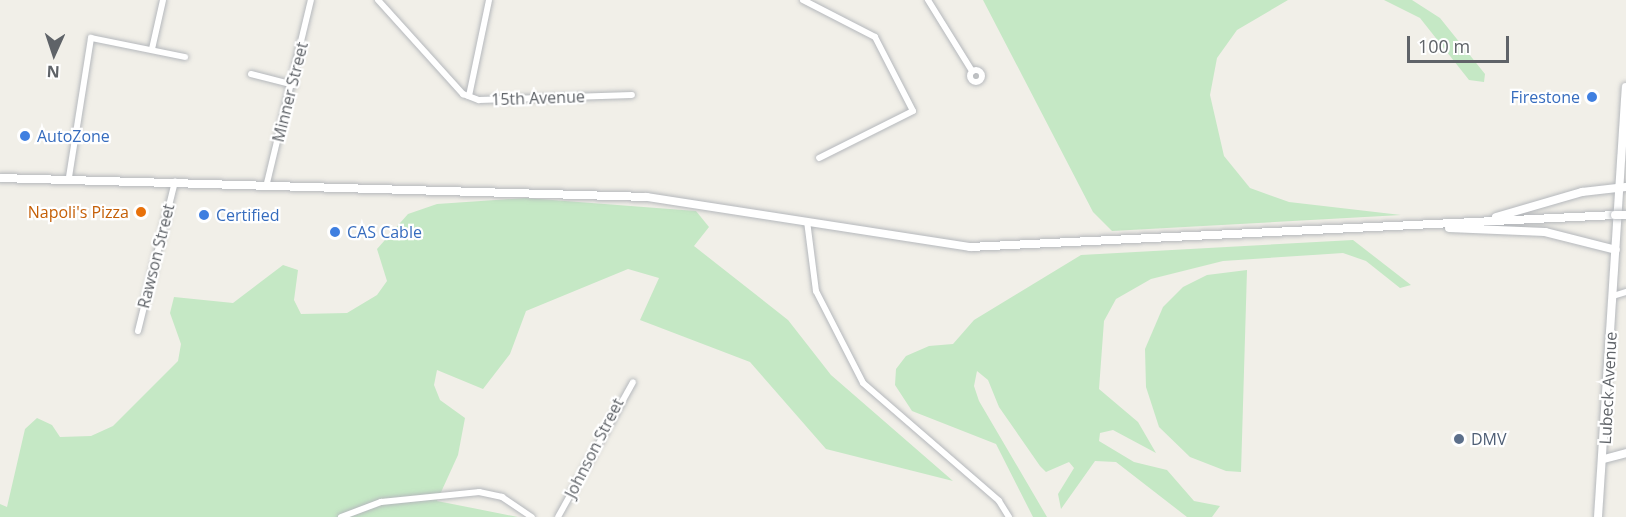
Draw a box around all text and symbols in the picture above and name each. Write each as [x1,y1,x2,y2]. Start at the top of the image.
north arrow [24,24,84,84]
scale bar [1410,24,1512,62]
text: 100 m [1418,34,1470,58]
street label: Minner Street [268,40,312,144]
text: N [46,61,60,83]
street label: 15th Avenue [491,87,585,109]
place label: Firestone [1510,87,1580,107]
marker: Firestone [1585,90,1599,104]
place label: AutoZone [37,126,110,146]
marker: AutoZone [18,129,32,143]
place label: Napoli's Pizza [28,202,129,222]
street label: Rawson Street [134,202,178,310]
marker: Napoli's Pizza [134,205,148,219]
place label: Certified [216,205,280,225]
marker: Certified [197,208,211,222]
place label: CAS Cable [347,222,422,242]
marker: CAS Cable [328,225,342,239]
street label: Lubeck Avenue [1595,331,1621,445]
street label: Johnson Street [561,395,627,501]
place label: DMV [1471,429,1507,449]
marker: DMV [1452,432,1466,446]

